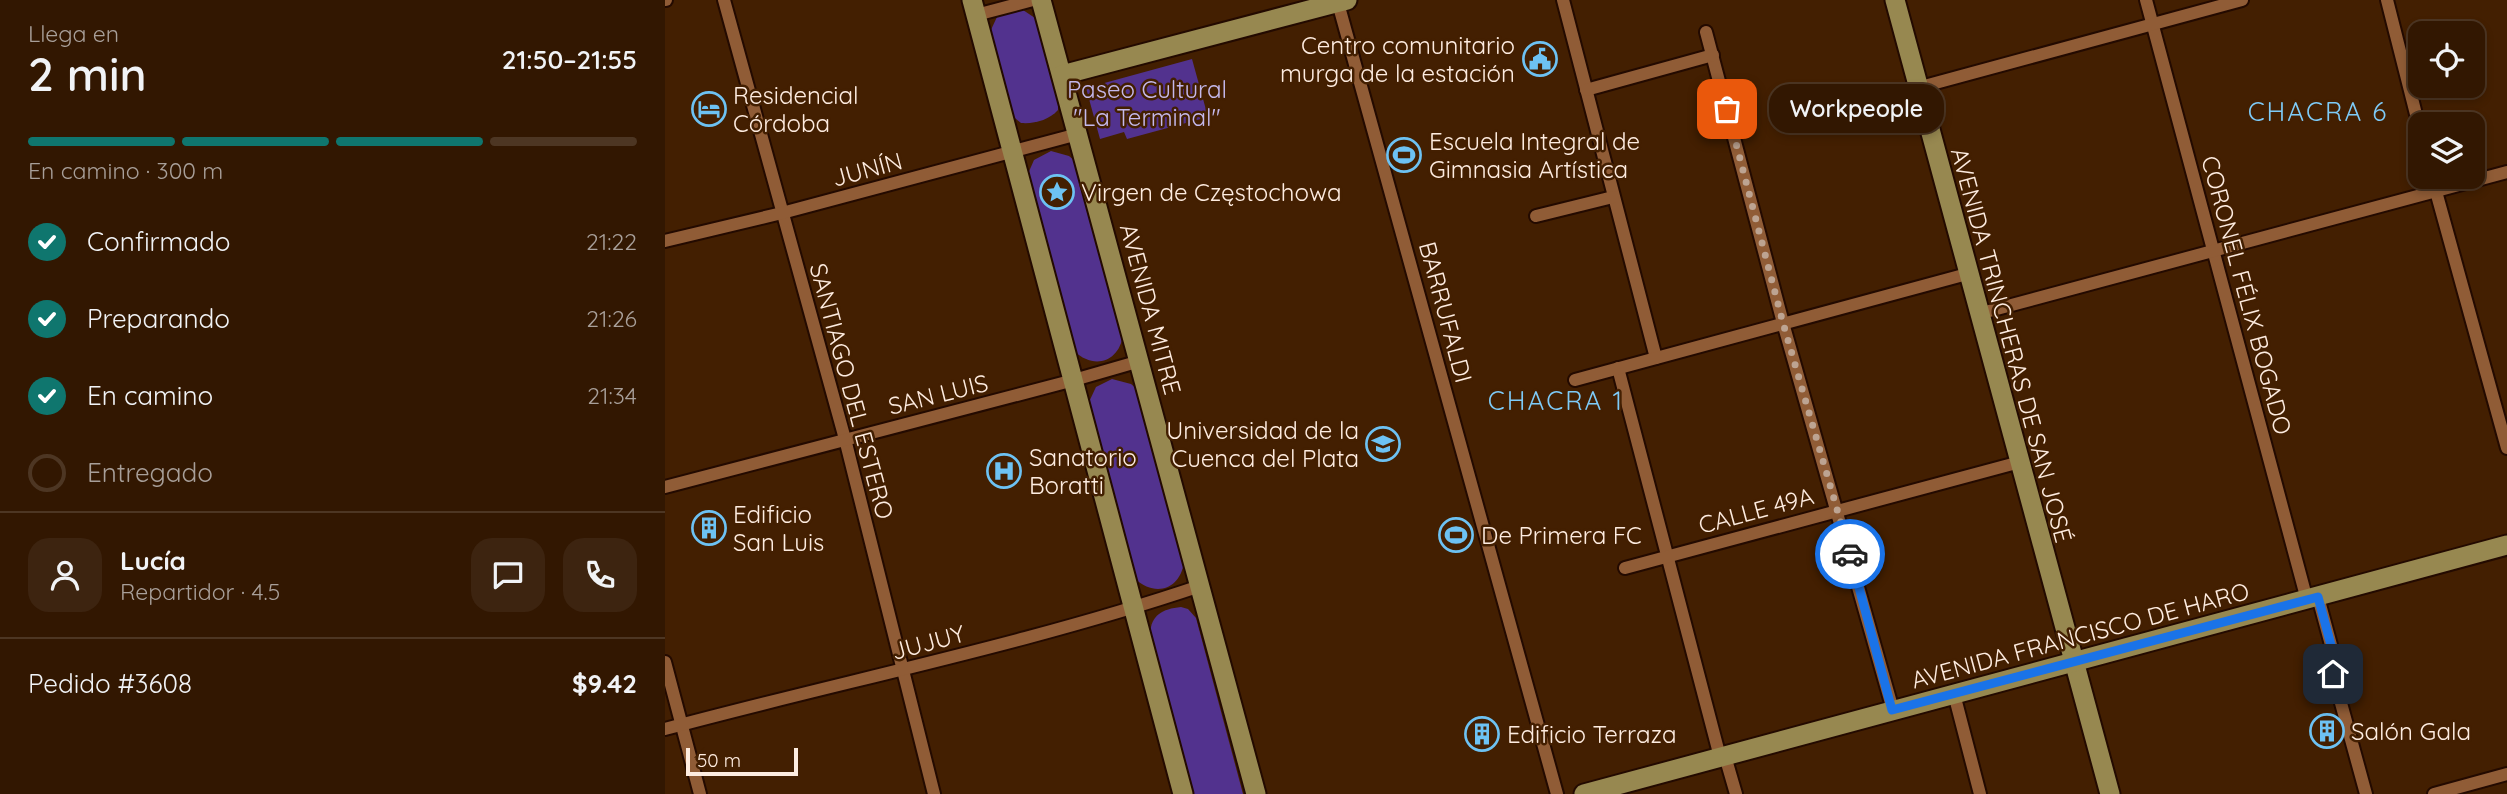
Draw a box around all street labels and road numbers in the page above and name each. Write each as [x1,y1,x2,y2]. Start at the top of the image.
street label: AVENIDA TRINCHERAS DE SAN JOSÉ [1945,144,2079,546]
street label: JUNÍN [828,145,906,193]
street label: CORONEL FÉLIX BOGADO [2195,152,2299,438]
street label: AVENIDA MITRE [1114,220,1188,398]
street label: BARRUFALDI [1413,238,1479,386]
street label: SANTIAGO DEL ESTERO [803,260,901,522]
street label: SAN LUIS [885,367,991,421]
street label: CALLE 49A [1695,480,1817,540]
street label: AVENIDA FRANCISCO DE HARO [1908,575,2252,695]
street label: JUJUY [888,618,968,666]

